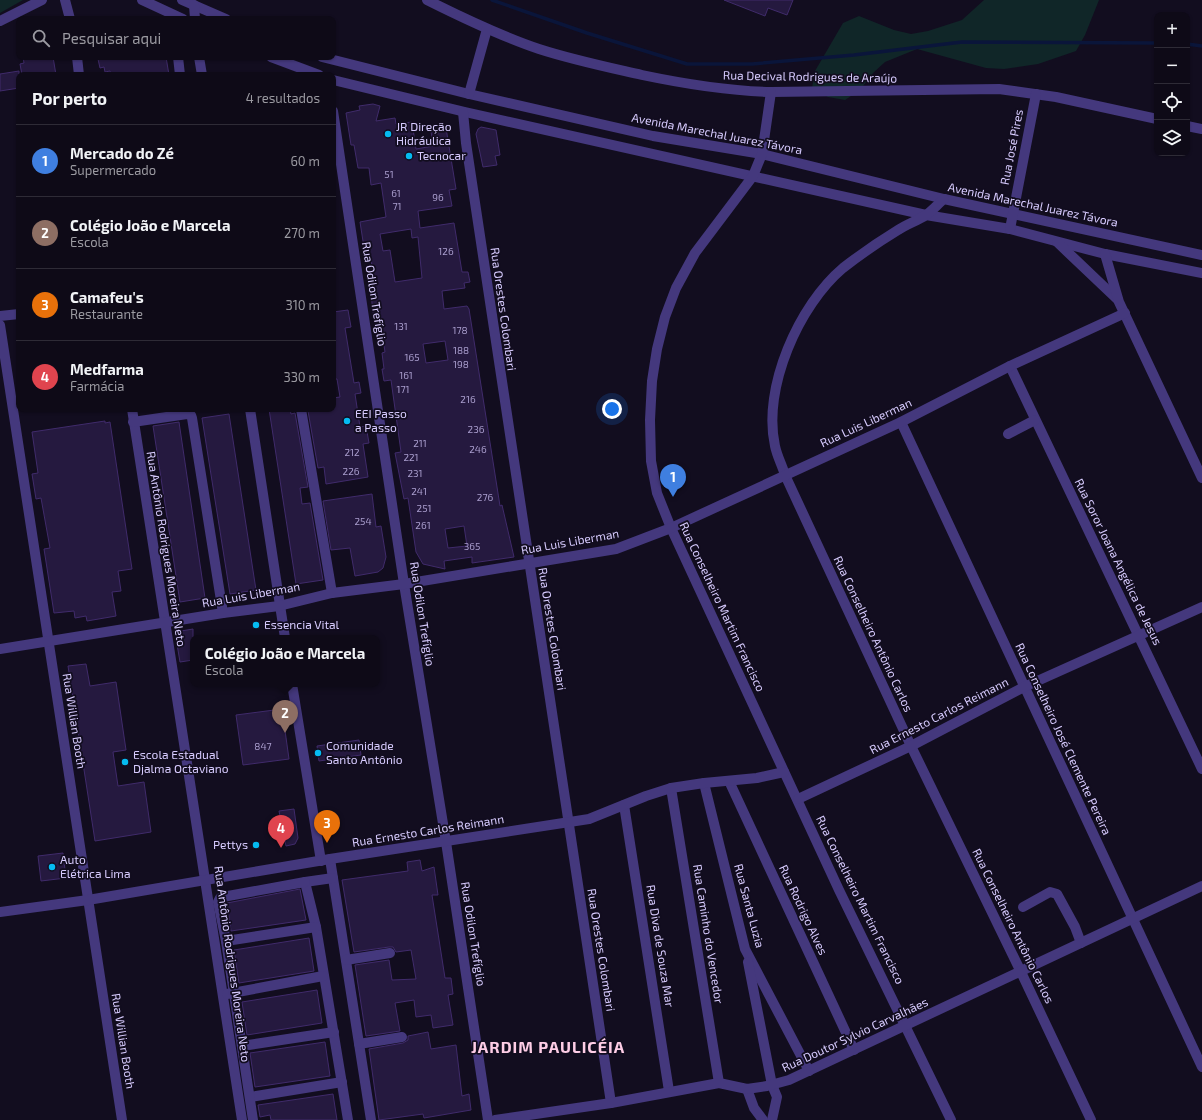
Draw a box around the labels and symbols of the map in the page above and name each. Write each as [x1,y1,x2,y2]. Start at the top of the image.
street label: Rua Decival Rodrigues de Araújo [723,67,898,86]
street label: Rua José Pires [997,108,1025,186]
street label: Avenida Marechal Juarez Távora [631,110,804,156]
place label: JR Direção Hidráulica [396,119,452,147]
marker: JR Direção Hidráulica [383,129,393,139]
place label: Tecnocar [417,148,466,162]
marker: Tecnocar [404,151,414,161]
house number: 51 [384,168,394,180]
street label: Avenida Marechal Juarez Távora [947,179,1119,229]
house number: 61 [391,187,401,199]
house number: 96 [432,191,444,203]
house number: 71 [392,200,402,212]
street label: Rua Odilon Trefíglio [360,241,390,347]
house number: 126 [438,245,454,257]
street label: Rua Orestes Colombari [488,246,520,371]
house number: 131 [394,320,408,332]
house number: 178 [452,324,468,336]
house number: 188 [453,344,469,356]
house number: 165 [404,351,420,363]
house number: 198 [453,358,469,370]
house number: 161 [399,369,413,381]
house number: 171 [396,383,410,395]
house number: 216 [460,393,476,405]
street label: Rua Luis Liberman [817,395,914,449]
your location [602,399,622,419]
place label: EEI Passo a Passo [355,406,407,434]
marker: EEI Passo a Passo [342,416,352,426]
house number: 236 [468,423,485,435]
house number: 211 [413,437,427,449]
house number: 246 [469,443,487,455]
house number: 212 [344,446,360,458]
street label: Rua Antônio Rodrigues Moreira Neto [145,450,189,648]
house number: 221 [403,451,419,463]
pin: 1 [660,464,686,497]
house number: 226 [343,465,360,477]
house number: 231 [407,467,423,479]
street label: Rua Soror Joana Angélica de Jesus [1072,476,1165,647]
house number: 241 [411,485,427,497]
house number: 276 [477,491,494,503]
house number: 251 [417,502,431,514]
house number: 254 [354,515,372,527]
house number: 261 [415,519,431,531]
street label: Rua Conselheiro Martim Francisco [677,520,769,694]
street label: Rua Luis Liberman [520,525,620,557]
house number: 365 [464,540,480,552]
street label: Rua Conselheiro Antônio Carlos [832,553,916,714]
street label: Rua Odilon Trefíglio [408,561,438,667]
street label: Rua Orestes Colombari [536,566,570,691]
street label: Rua Luis Liberman [201,578,301,610]
place label: Essencia Vital [264,617,340,631]
marker: Essencia Vital [251,620,261,630]
street label: Rua Conselheiro José Clemente Pereira [1013,640,1115,837]
street label: Rua Willian Booth [61,672,89,770]
street label: Rua Ernesto Carlos Reimann [867,674,1010,756]
pin: 2 [272,700,298,733]
place label: Comunidade Santo Antônio [326,738,403,766]
house number: 847 [254,740,272,752]
place label: Escola Estadual Djalma Octaviano [133,747,229,776]
marker: Comunidade Santo Antônio [313,748,323,758]
marker: Escola Estadual Djalma Octaviano [120,757,130,767]
pin: 3 [314,810,340,843]
street label: Rua Ernesto Carlos Reimann [351,811,505,849]
street label: Rua Conselheiro Martim Francisco [814,813,908,986]
pin: 4 [268,815,294,848]
place label: Pettys [213,837,248,851]
marker: Pettys [251,840,261,850]
street label: Rua Conselheiro Antônio Carlos [970,846,1058,1005]
place label: Auto Elétrica Lima [60,852,130,880]
marker: Auto Elétrica Lima [47,862,57,872]
street label: Rua Santa Luzia [732,862,768,949]
street label: Rua Rodrigo Alves [777,862,831,957]
street label: Rua Caminho do Vencedor [691,863,727,1005]
street label: Rua Antônio Rodrigues Moreira Neto [212,865,254,1063]
street label: Rua Odilon Trefíglio [459,881,489,987]
street label: Rua Diva de Souza Mar [644,884,678,1008]
street label: Rua Orestes Colombari [585,887,619,1012]
street label: Rua Willian Booth [110,992,138,1090]
street label: Rua Doutor Sylvio Carvalhães [779,994,930,1074]
district label: JARDIM PAULICÉIA [471,1037,625,1056]

